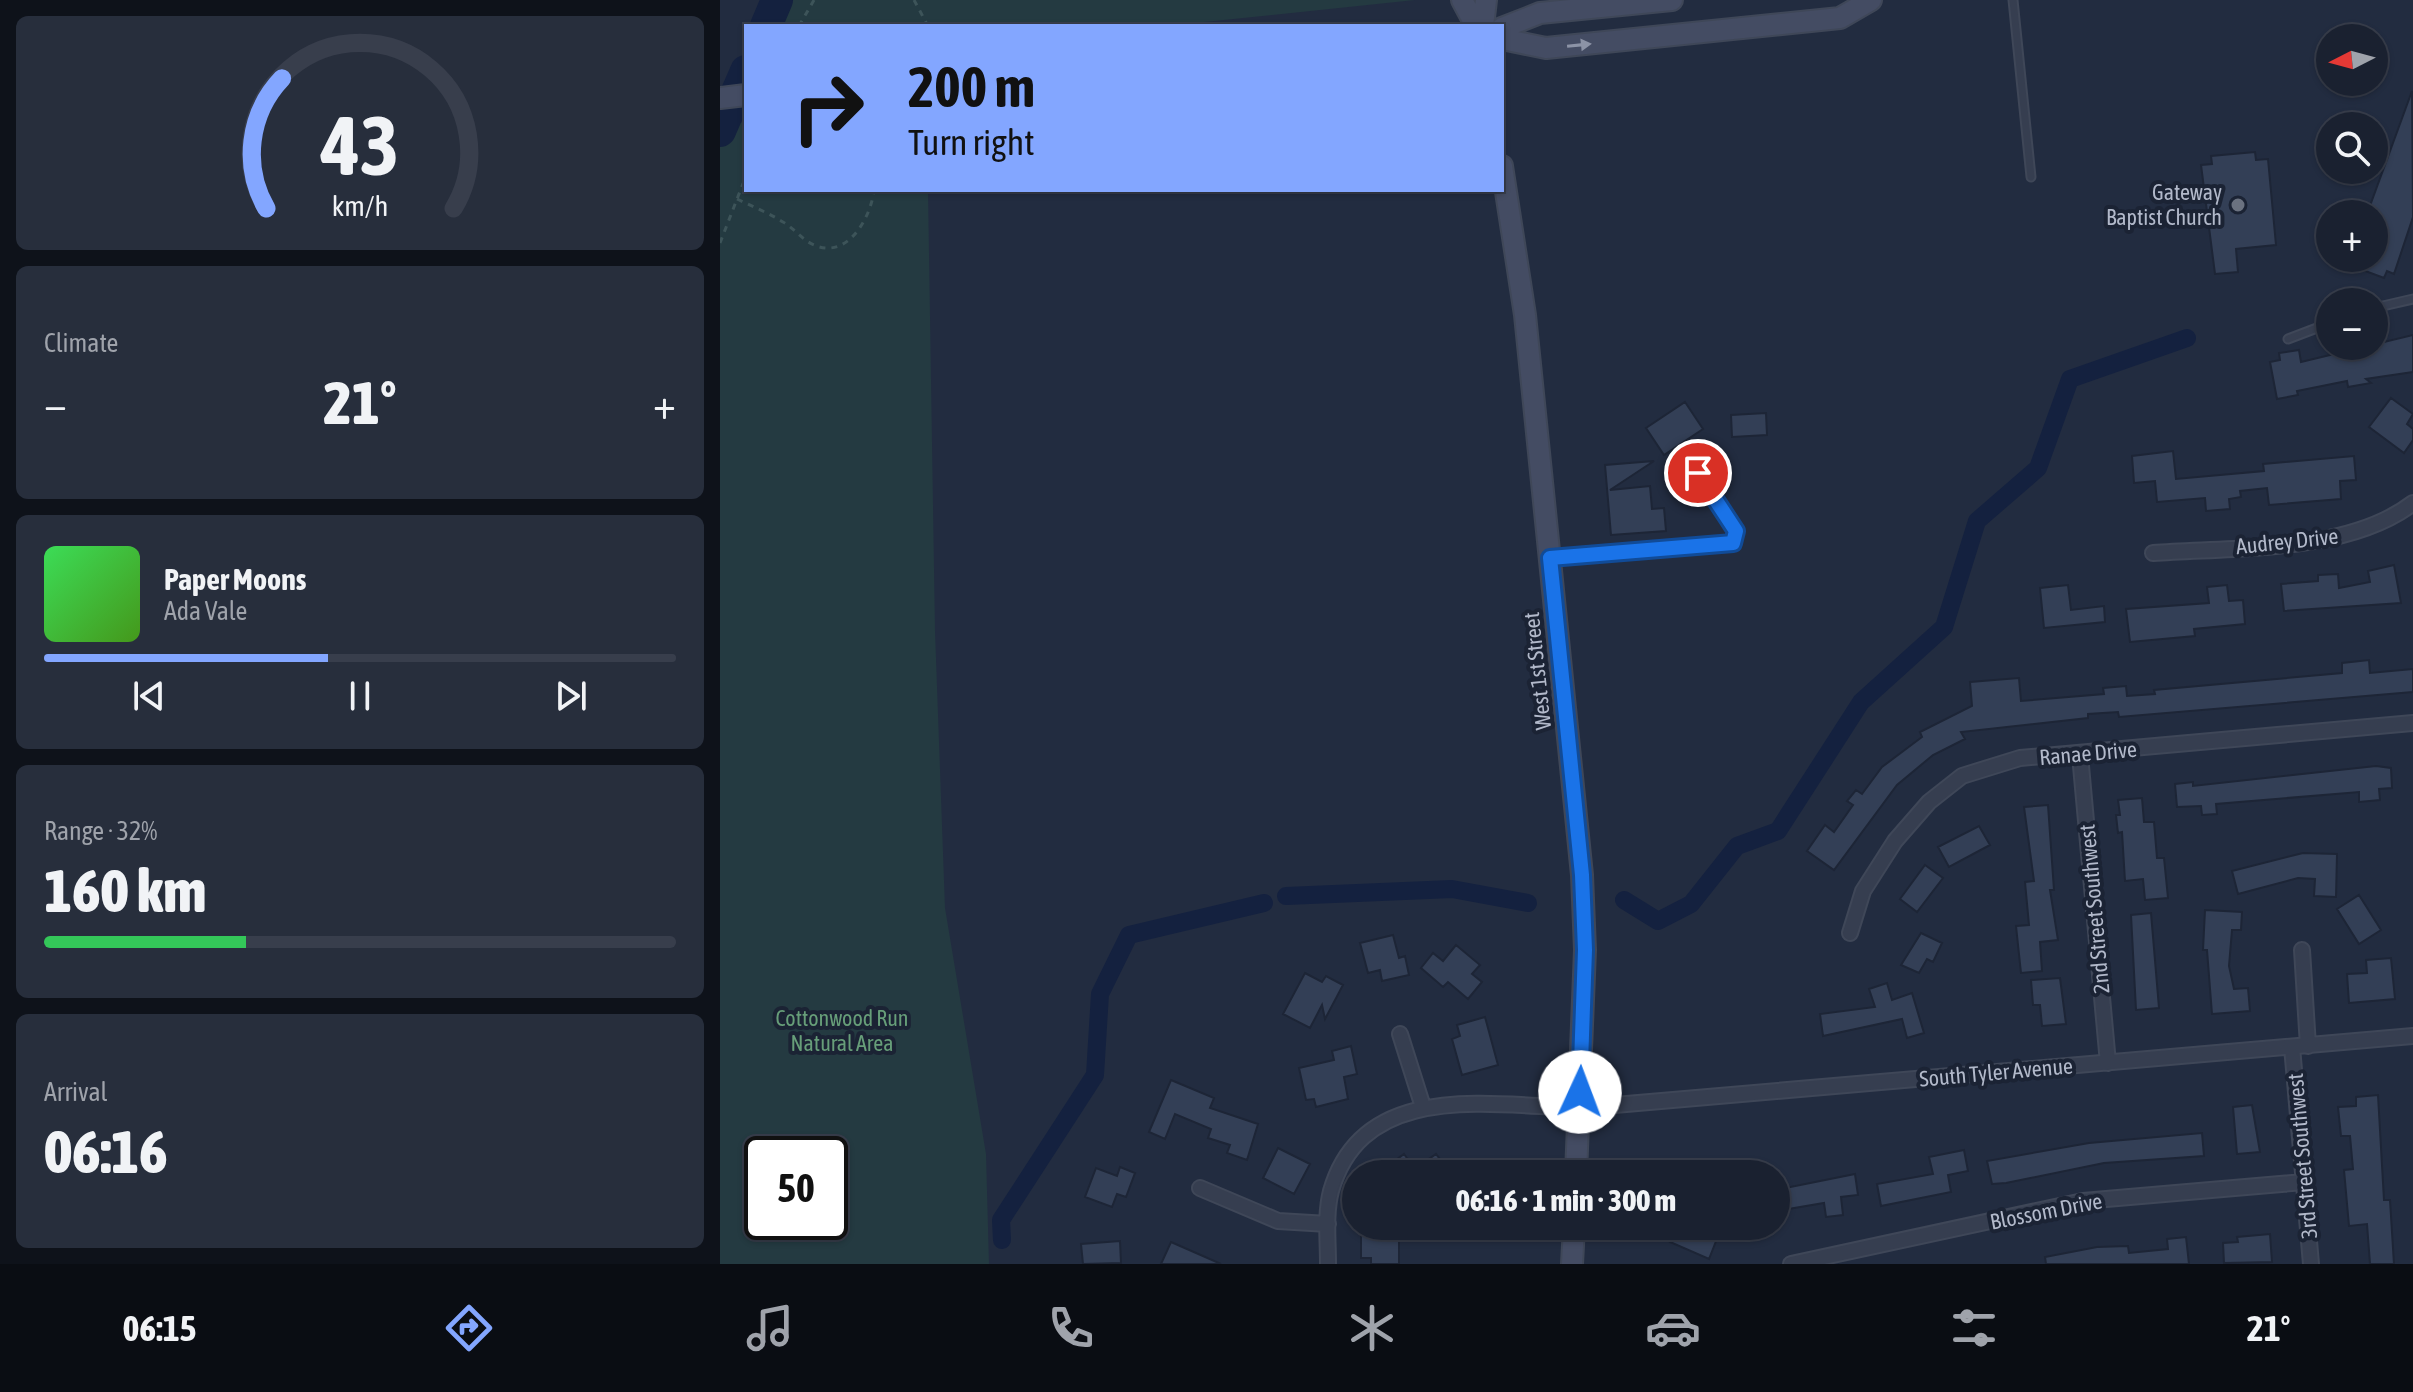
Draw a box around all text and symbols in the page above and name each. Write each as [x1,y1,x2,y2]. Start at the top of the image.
north arrow [2316,24,2388,96]
map controls [2316,24,2388,360]
one-way arrow [1567,38,1592,51]
text: 200 m [908,55,1035,119]
icon: right [776,56,880,160]
text: 43 [320,96,399,192]
button: search [2316,112,2388,184]
text: Turn right [908,121,1035,163]
place label: Gateway Baptist Church [2106,179,2222,230]
text: km/h [332,189,388,222]
marker: Gateway Baptist Church [2229,196,2247,214]
button: + [2316,200,2388,272]
button: − [2316,288,2388,360]
text: Climate [44,328,118,358]
text: 21° [324,368,396,437]
text: − [44,378,67,428]
text: + [653,378,676,428]
pin [1664,439,1732,507]
icon: arrive [1676,451,1720,495]
street label: Audrey Drive [2234,523,2340,559]
text: Paper Moons [164,562,306,596]
text: Ada Vale [164,596,247,626]
street label: West 1st Street [1518,611,1556,731]
icon: previous [127,674,171,718]
icon: pause [338,674,382,718]
icon: next [549,674,593,718]
street label: Ranae Drive [2038,736,2138,770]
text: Range · 32% [44,816,157,846]
street label: 2nd Street Southwest [2074,823,2114,995]
text: 160 km [44,856,206,925]
park label: Cottonwood Run Natural Area [775,1005,909,1056]
position arrow [1538,1050,1622,1134]
street label: South Tyler Avenue [1918,1052,2074,1092]
street label: 3rd Street Southwest [2282,1072,2322,1240]
text: Arrival [44,1077,108,1107]
text: 06:16 [44,1117,167,1186]
speed limit sign: 50 [744,1136,848,1240]
text: 06:16 · 1 min · 300 m [1456,1183,1676,1217]
street label: Blossom Drive [1988,1187,2104,1235]
icon: directions [441,1300,497,1356]
icon: music [742,1300,798,1356]
icon: phone [1043,1300,1099,1356]
icon: climate [1344,1300,1400,1356]
icon: car [1645,1300,1701,1356]
icon: filters [1946,1300,2002,1356]
text: 06:15 [122,1307,197,1349]
text: 21° [2247,1307,2291,1349]

